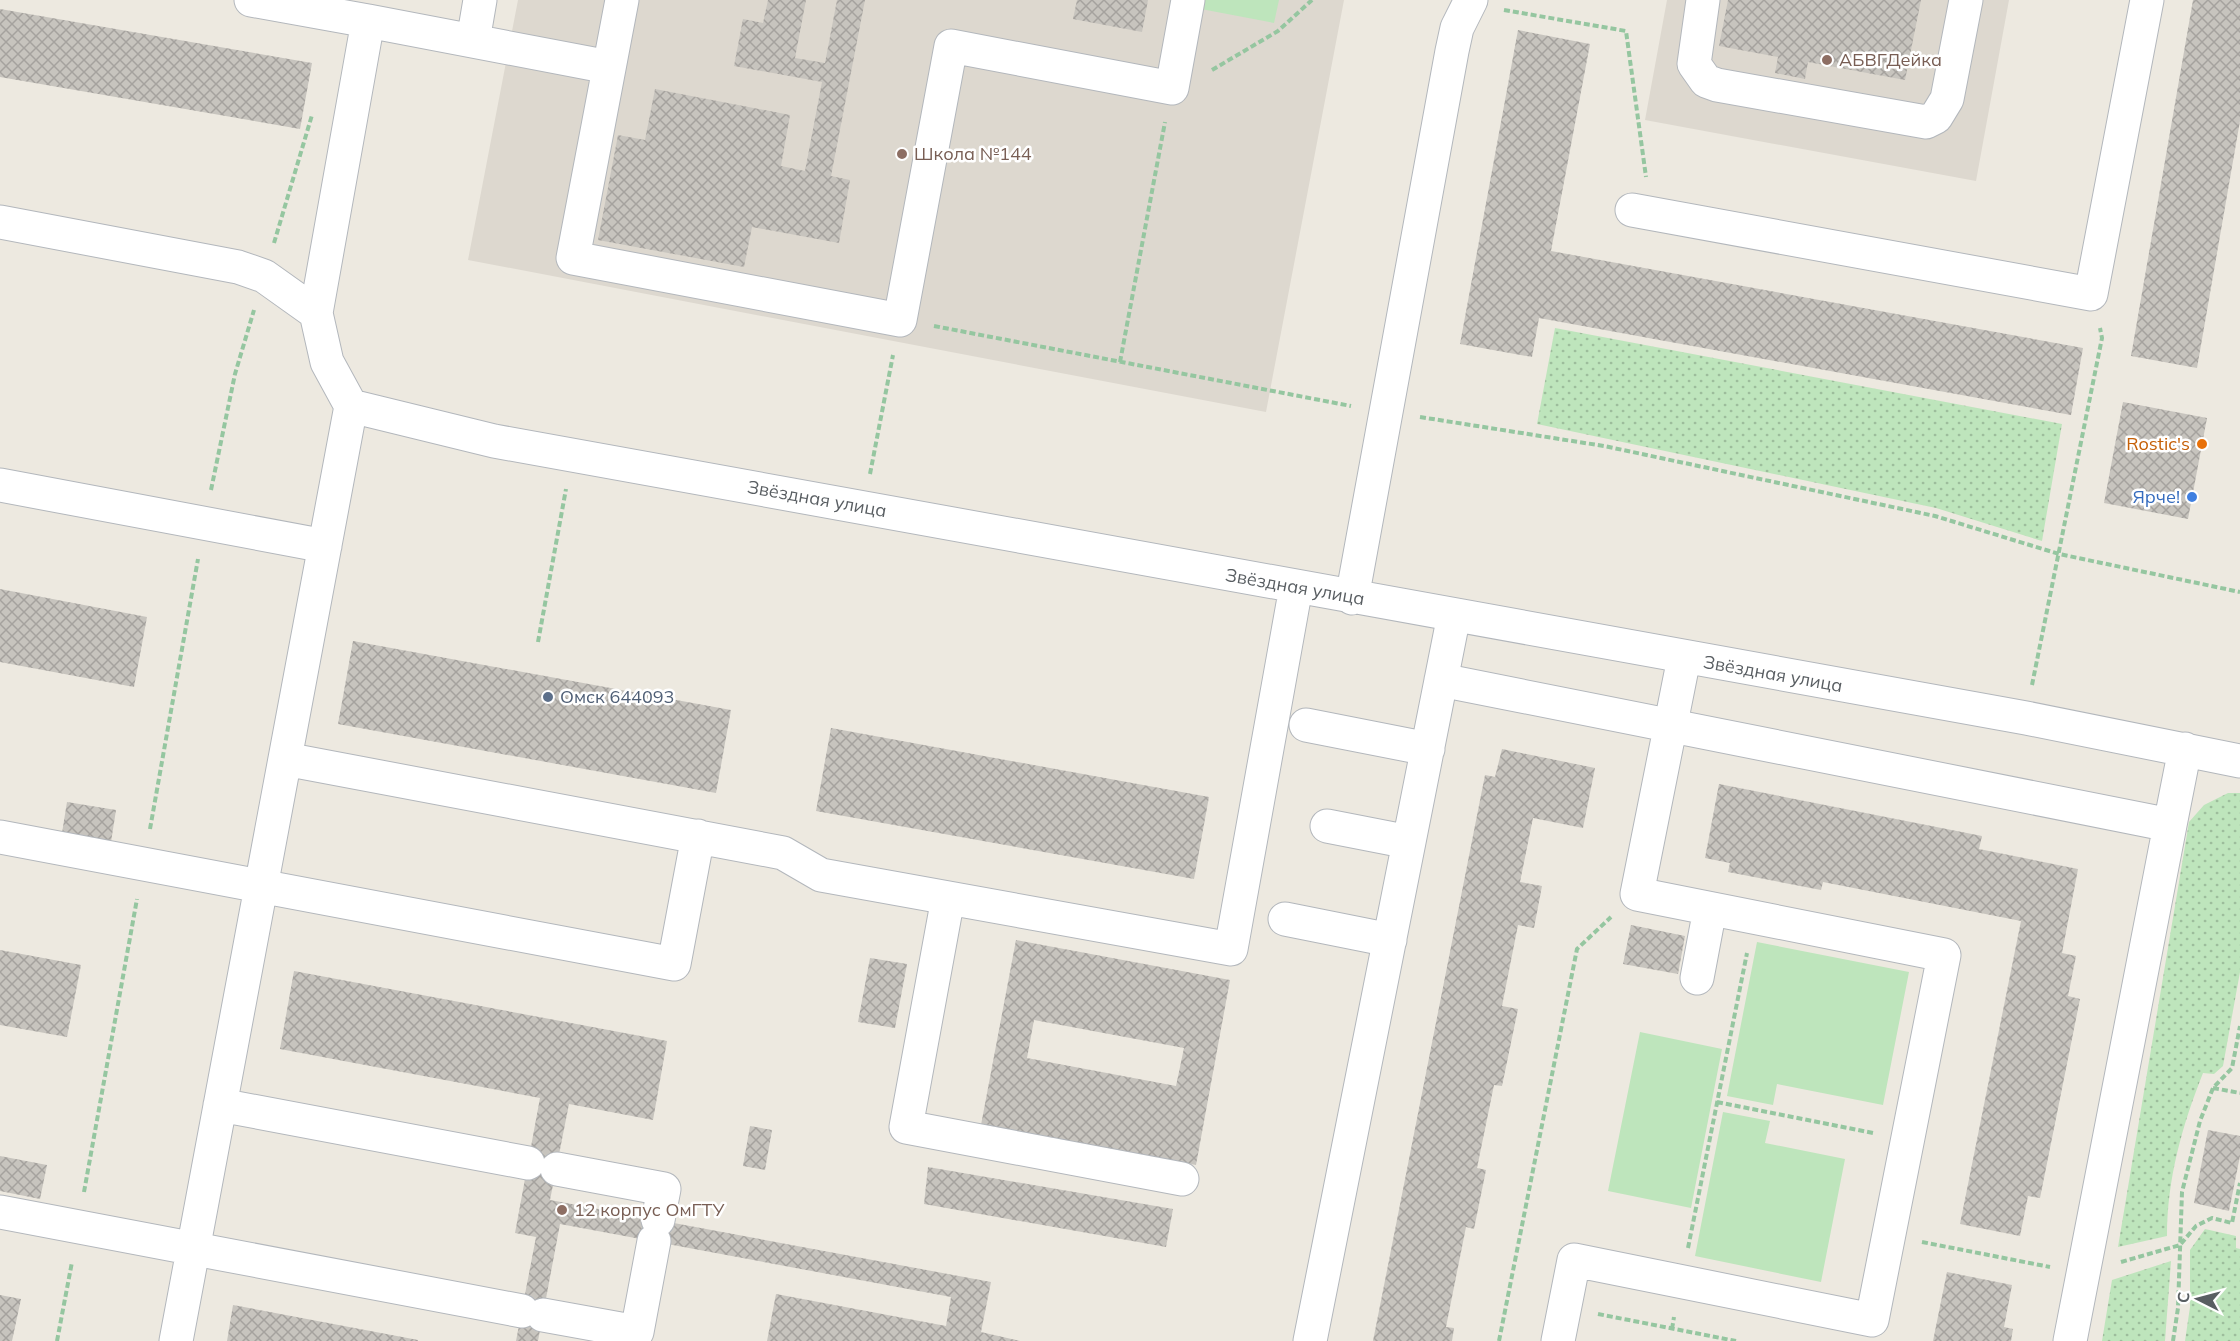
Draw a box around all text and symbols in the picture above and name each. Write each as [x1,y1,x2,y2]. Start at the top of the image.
place label: АБВГДейка [1839,48,1942,71]
marker: АБВГДейка [1820,53,1834,67]
place label: Школа №144 [914,142,1032,165]
marker: Школа №144 [895,147,909,161]
place label: Rostic's [2126,432,2190,455]
marker: Rostic's [2195,437,2209,451]
street label: Звёздная улица [746,475,888,522]
place label: Ярче! [2132,485,2180,508]
marker: Ярче! [2185,490,2199,504]
street label: Звёздная улица [1224,563,1366,610]
street label: Звёздная улица [1702,650,1844,697]
place label: Омск 644093 [560,685,674,708]
marker: Омск 644093 [541,690,555,704]
place label: 12 корпус ОмГТУ [574,1198,724,1221]
marker: 12 корпус ОмГТУ [555,1203,569,1217]
north arrow [2168,1269,2228,1329]
text: С [2173,1291,2194,1304]

